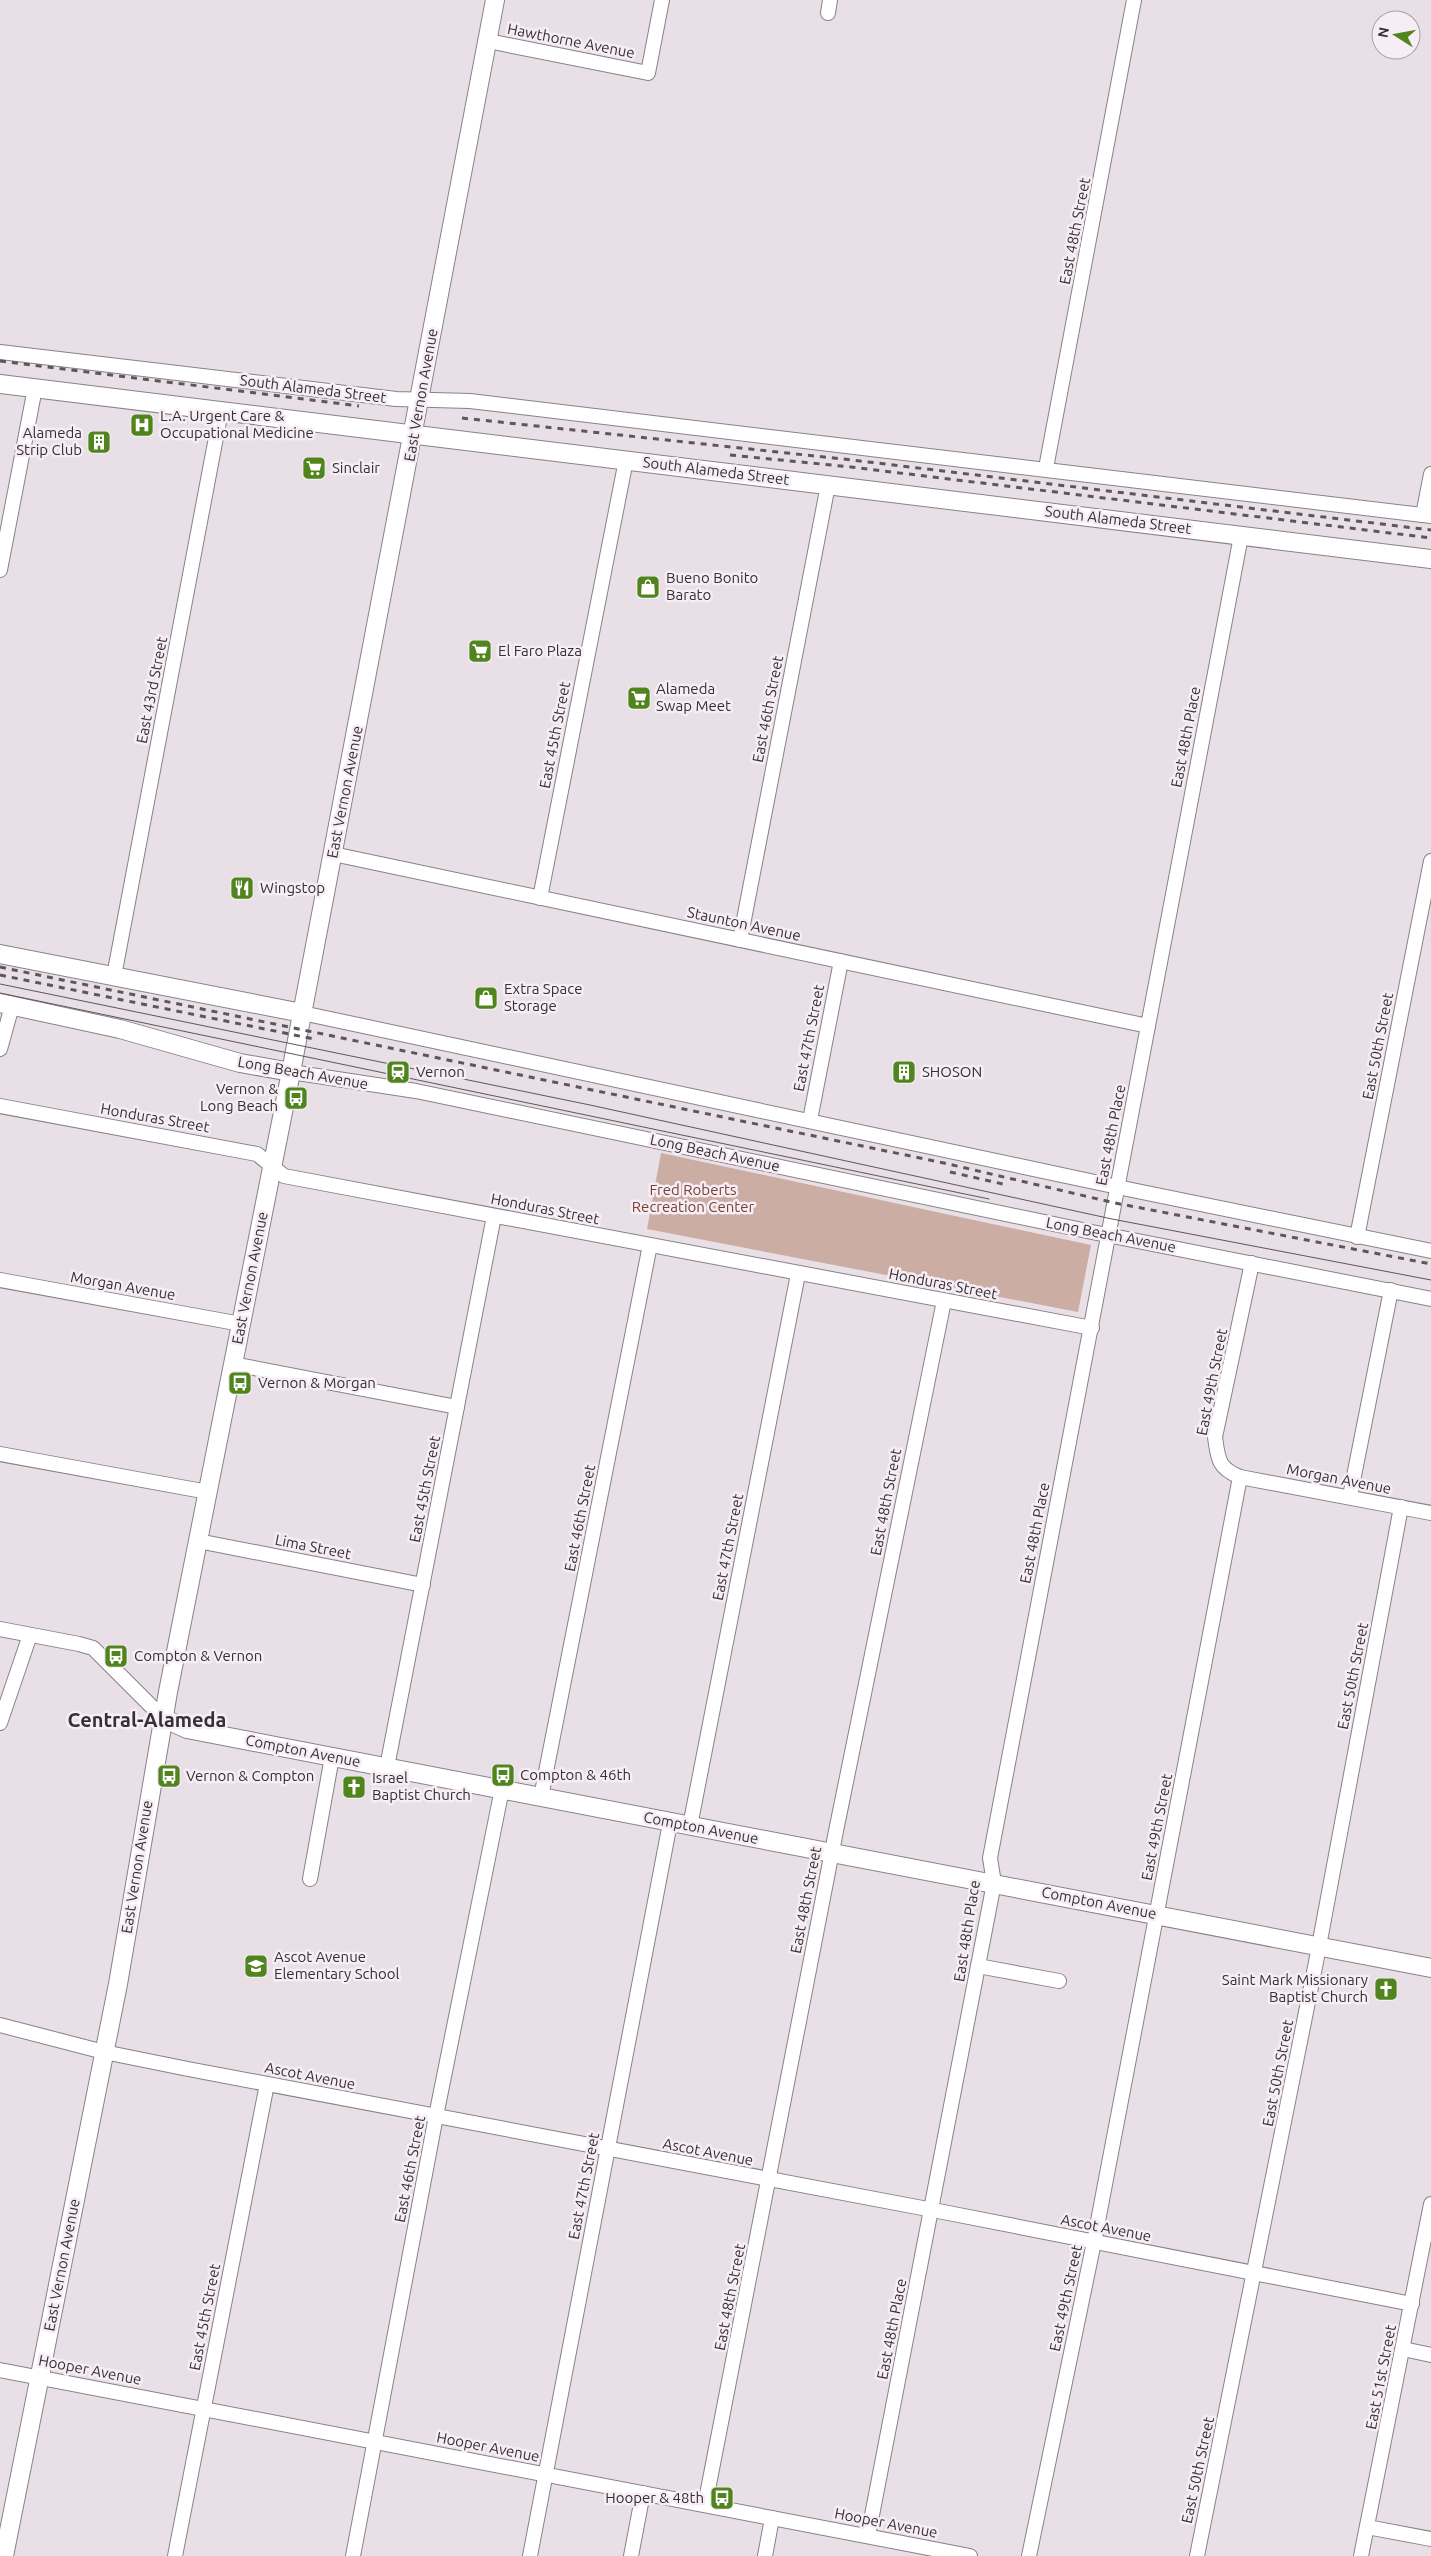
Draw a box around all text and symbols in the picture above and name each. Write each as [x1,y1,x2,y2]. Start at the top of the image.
north arrow [1371,10,1421,60]
street label: Hawthorne Avenue [506,20,636,61]
text: N [1374,26,1392,39]
street label: East 48th Street [1056,176,1093,286]
street label: East Vernon Avenue [400,327,441,463]
street label: South Alameda Street [239,371,387,406]
place label: L.A. Urgent Care & Occupational Medicine [160,407,314,441]
hospital icon: L.A. Urgent Care & Occupational Medicine [129,412,155,438]
place label: Alameda Strip Club [16,424,82,458]
building icon: Alameda Strip Club [86,429,112,455]
street label: South Alameda Street [642,453,790,488]
supermarket icon: Sinclair [301,455,327,481]
place label: Sinclair [332,459,380,476]
street label: South Alameda Street [1044,502,1192,537]
place label: Bueno Bonito Barato [666,569,758,603]
shop icon: Bueno Bonito Barato [635,574,661,600]
street label: East 43rd Street [133,635,170,745]
supermarket icon: El Faro Plaza [467,638,493,664]
place label: El Faro Plaza [498,642,582,659]
street label: East 46th Street [749,654,786,764]
street label: East 45th Street [536,680,573,790]
place label: Alameda Swap Meet [656,680,731,714]
supermarket icon: Alameda Swap Meet [626,685,652,711]
street label: East 48th Place [1167,685,1204,789]
street label: East Vernon Avenue [323,724,366,860]
restaurant icon: Wingstop [229,875,255,901]
place label: Wingstop [260,879,325,896]
street label: Staunton Avenue [686,903,802,944]
place label: Extra Space Storage [504,980,582,1014]
street label: East 47th Street [790,983,827,1093]
shop icon: Extra Space Storage [473,985,499,1011]
street label: East 50th Street [1359,991,1396,1101]
street label: Long Beach Avenue [237,1053,370,1092]
station icon: Vernon [385,1059,411,1085]
building icon: SHOSON [891,1059,917,1085]
place label: Vernon [416,1063,465,1080]
place label: SHOSON [922,1063,982,1080]
place label: Vernon & Long Beach [200,1080,278,1114]
street label: East 48th Place [1092,1083,1129,1187]
bus stop icon: Vernon & Long Beach [283,1085,309,1111]
street label: Honduras Street [99,1100,211,1135]
street label: Long Beach Avenue [649,1130,781,1175]
park label: Fred Roberts Recreation Center [632,1181,755,1215]
street label: Honduras Street [489,1190,601,1227]
street label: East Vernon Avenue [228,1210,271,1346]
street label: Long Beach Avenue [1045,1214,1178,1255]
street label: Honduras Street [887,1265,999,1302]
street label: Morgan Avenue [69,1268,177,1303]
street label: East 49th Street [1193,1327,1230,1437]
bus stop icon: Vernon & Morgan [227,1370,253,1396]
place label: Vernon & Morgan [258,1374,376,1391]
street label: East 45th Street [406,1434,443,1544]
street label: East 48th Street [867,1447,904,1557]
street label: Morgan Avenue [1285,1460,1393,1497]
street label: East 46th Street [561,1463,598,1573]
street label: East 48th Place [1016,1481,1053,1585]
street label: East 47th Street [709,1492,746,1602]
street label: Lima Street [274,1531,353,1562]
street label: East 50th Street [1334,1621,1371,1731]
bus stop icon: Compton & Vernon [103,1643,129,1669]
place label: Compton & Vernon [134,1647,262,1664]
district label: Central-Alameda [68,1708,226,1731]
street label: Compton Avenue [244,1731,362,1770]
bus stop icon: Compton & 46th [490,1762,516,1788]
bus stop icon: Vernon & Compton [156,1763,182,1789]
place label: Compton & 46th [520,1766,631,1783]
place label: Vernon & Compton [186,1767,314,1784]
place label: Israel Baptist Church [372,1769,471,1803]
street label: East 49th Street [1138,1772,1175,1882]
church icon: Israel Baptist Church [341,1774,367,1800]
street label: East Vernon Avenue [118,1799,155,1935]
street label: Compton Avenue [642,1808,760,1847]
street label: East 48th Street [787,1845,824,1955]
street label: East 48th Place [950,1879,983,1983]
street label: Compton Avenue [1040,1883,1158,1922]
place label: Ascot Avenue Elementary School [274,1948,400,1982]
school or university icon: Ascot Avenue Elementary School [243,1953,269,1979]
place label: Saint Mark Missionary Baptist Church [1222,1971,1368,2005]
church icon: Saint Mark Missionary Baptist Church [1373,1976,1399,2002]
street label: East 50th Street [1259,2018,1296,2128]
street label: Ascot Avenue [263,2058,357,2093]
street label: East 46th Street [391,2114,428,2224]
street label: East 47th Street [565,2131,602,2241]
street label: Ascot Avenue [661,2134,755,2169]
street label: East Vernon Avenue [40,2197,83,2333]
street label: Ascot Avenue [1059,2210,1153,2245]
street label: East 48th Street [711,2242,748,2352]
street label: East 49th Street [1046,2243,1085,2353]
street label: East 45th Street [186,2262,223,2372]
street label: East 48th Place [873,2277,910,2381]
street label: East 51st Street [1362,2323,1399,2431]
street label: Hooper Avenue [37,2351,143,2388]
street label: East 50th Street [1178,2415,1217,2525]
street label: Hooper Avenue [435,2428,541,2465]
bus stop icon: Hooper & 48th [709,2485,735,2511]
place label: Hooper & 48th [605,2489,704,2506]
street label: Hooper Avenue [833,2504,939,2541]

